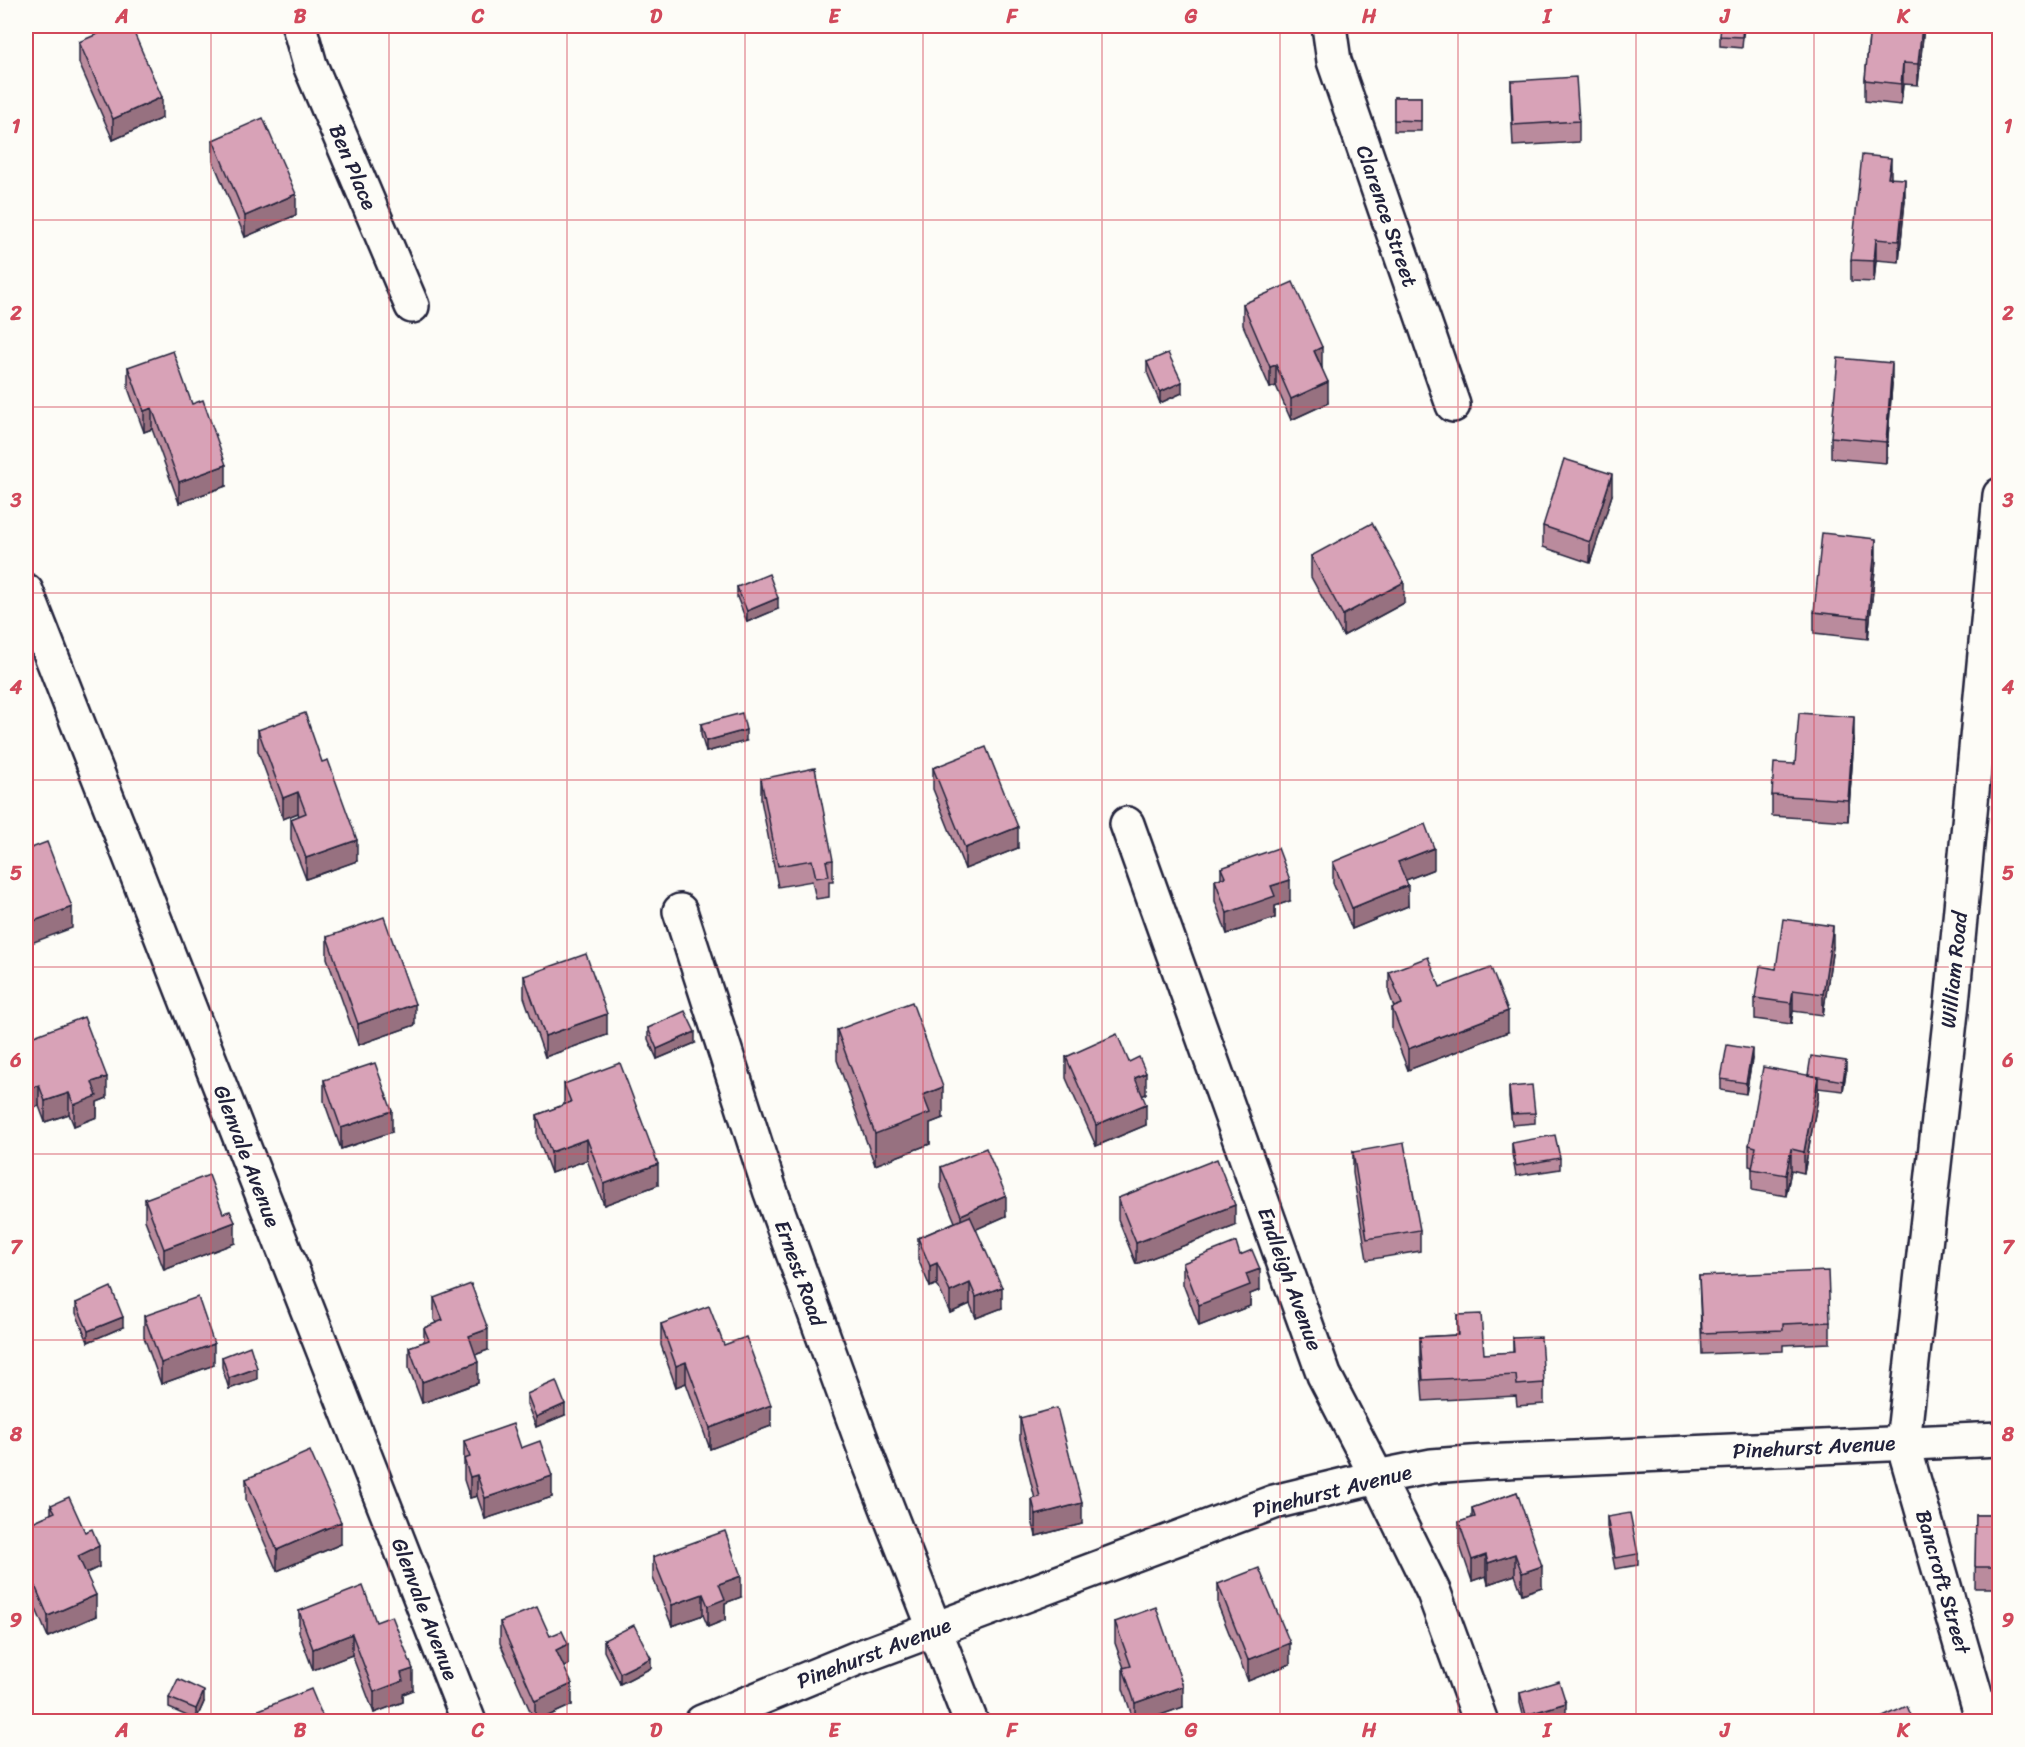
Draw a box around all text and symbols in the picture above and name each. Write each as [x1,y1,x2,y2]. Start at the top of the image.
text: A [114,0,129,34]
text: B [294,0,307,34]
text: C [471,0,485,34]
text: D [650,0,663,34]
text: E [828,0,841,34]
text: F [1006,0,1019,34]
text: G [1184,0,1198,34]
text: H [1361,0,1377,34]
text: I [1542,0,1553,34]
text: J [1719,0,1731,34]
text: K [1896,0,1911,34]
text: 1 [12,109,21,144]
text: 1 [2004,109,2013,144]
street label: Ben Place [318,118,388,216]
street label: Clarence Street [1345,140,1429,292]
text: 2 [9,296,22,331]
text: 2 [2001,296,2014,331]
text: 3 [10,483,22,518]
text: 3 [2002,483,2014,518]
text: 4 [9,670,23,705]
text: 4 [2001,670,2015,705]
text: 5 [10,856,22,891]
text: 5 [2002,856,2014,891]
street label: William Road [1929,908,1979,1030]
text: 6 [9,1043,22,1078]
text: 6 [2001,1043,2014,1078]
street label: Glenvale Avenue [202,1079,292,1233]
street label: Endleigh Avenue [1246,1202,1334,1357]
street label: Ernest Road [763,1215,837,1333]
text: 7 [10,1230,23,1265]
text: 7 [2002,1230,2015,1265]
text: 8 [9,1417,23,1452]
text: 8 [2001,1417,2015,1452]
street label: Pinehurst Avenue [1732,1424,1896,1470]
street label: Pinehurst Avenue [1248,1453,1416,1529]
street label: Bancroft Street [1904,1505,1982,1660]
street label: Glenvale Avenue [380,1532,470,1686]
text: 9 [10,1603,22,1638]
text: 9 [2002,1603,2014,1638]
street label: Pinehurst Avenue [791,1606,957,1700]
text: A [114,1713,129,1747]
text: B [294,1713,307,1747]
text: C [471,1713,485,1747]
text: D [650,1713,663,1747]
text: E [828,1713,841,1747]
text: F [1006,1713,1019,1747]
text: G [1184,1713,1198,1747]
text: H [1361,1713,1377,1747]
text: I [1542,1713,1553,1747]
text: J [1719,1713,1731,1747]
text: K [1896,1713,1911,1747]

